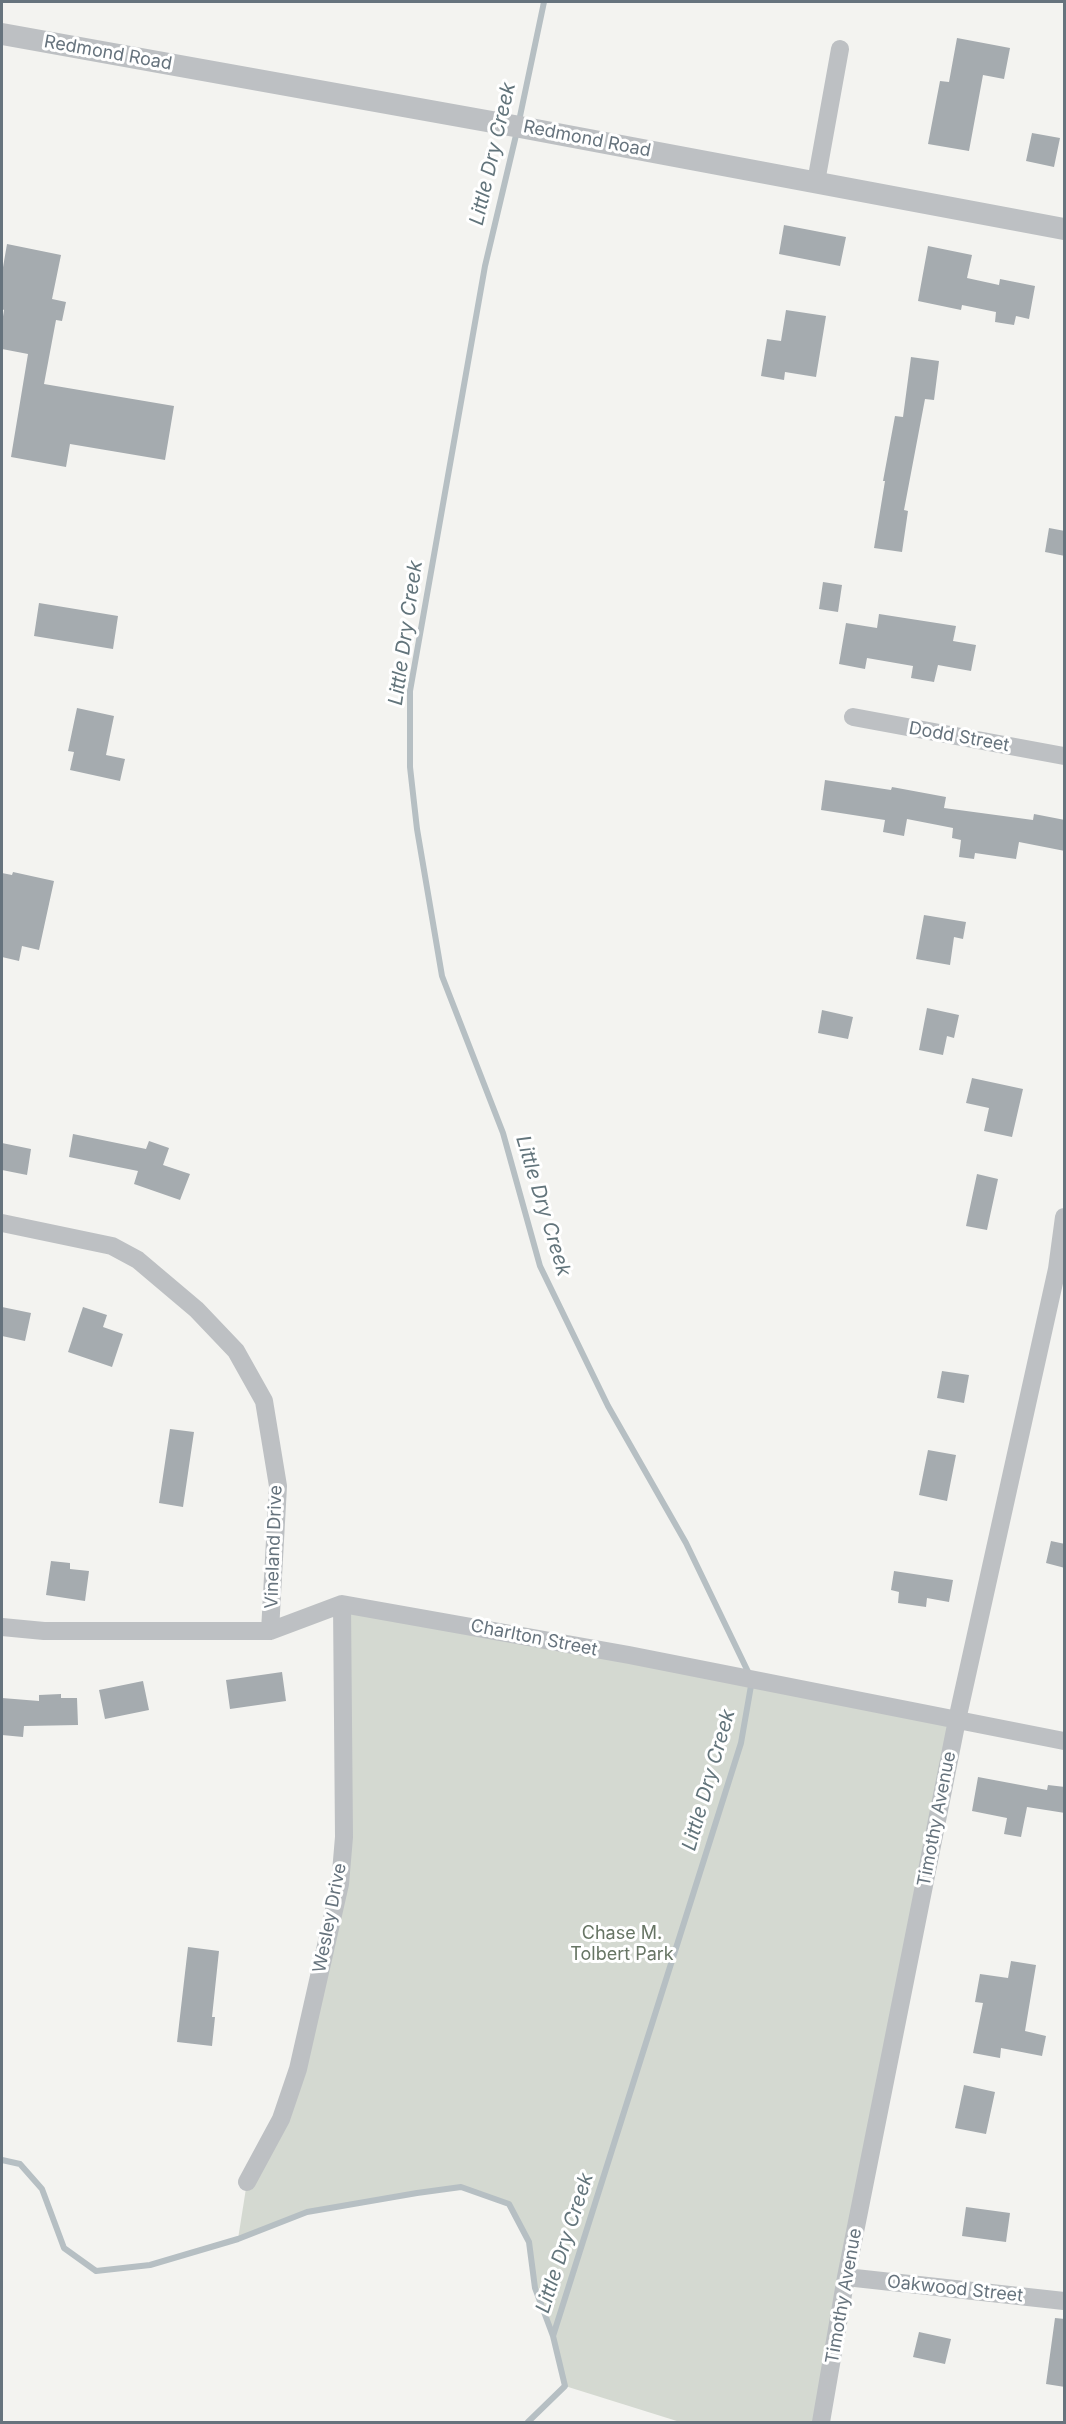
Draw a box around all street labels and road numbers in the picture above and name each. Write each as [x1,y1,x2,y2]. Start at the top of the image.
street label: Redmond Road [42,31,174,75]
street label: Redmond Road [521,116,653,162]
street label: Dodd Street [907,718,1011,756]
street label: Vineland Drive [261,1485,287,1609]
street label: Charlton Street [469,1615,599,1661]
street label: Timothy Avenue [913,1750,961,1888]
street label: Wesley Drive [309,1861,351,1975]
street label: Timothy Avenue [821,2227,867,2365]
street label: Oakwood Street [886,2271,1024,2307]

